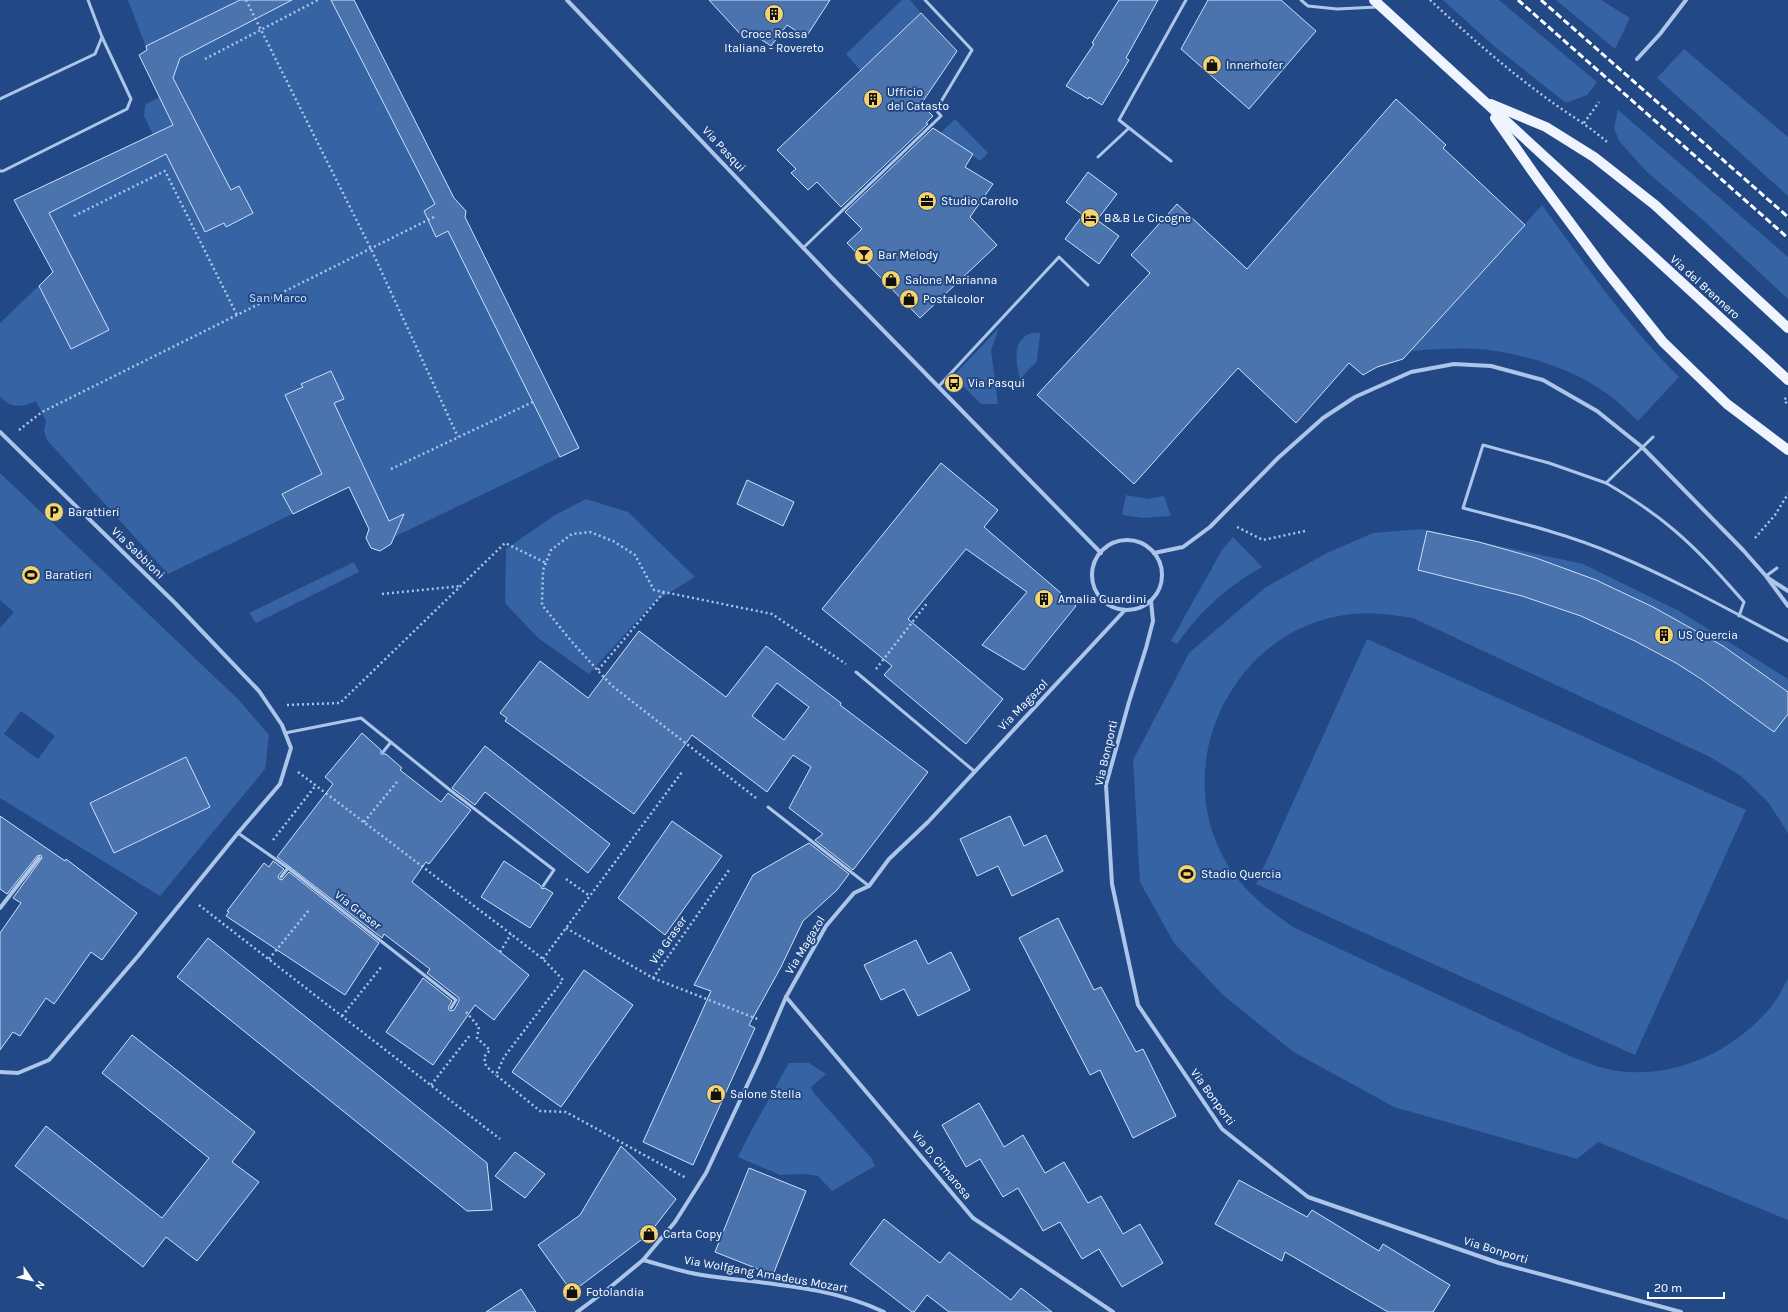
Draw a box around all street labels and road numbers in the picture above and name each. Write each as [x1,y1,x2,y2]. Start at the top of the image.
street label: Via Pasqui [699,123,749,175]
street label: Via del Brennero [1667,252,1743,322]
street label: Via Sabbioni [108,524,168,582]
street label: Via Magazol [995,677,1051,733]
street label: Via Bonporti [1092,719,1120,787]
street label: Via Graser [332,887,385,933]
street label: Via Graser [646,913,690,967]
street label: Via Magazol [782,913,828,977]
street label: Via Bonporti [1188,1066,1238,1128]
street label: Via D. Cimarosa [909,1128,975,1202]
street label: Via Bonporti [1462,1234,1530,1266]
street label: Via Wolfgang Amadeus Mozart [683,1253,850,1295]

